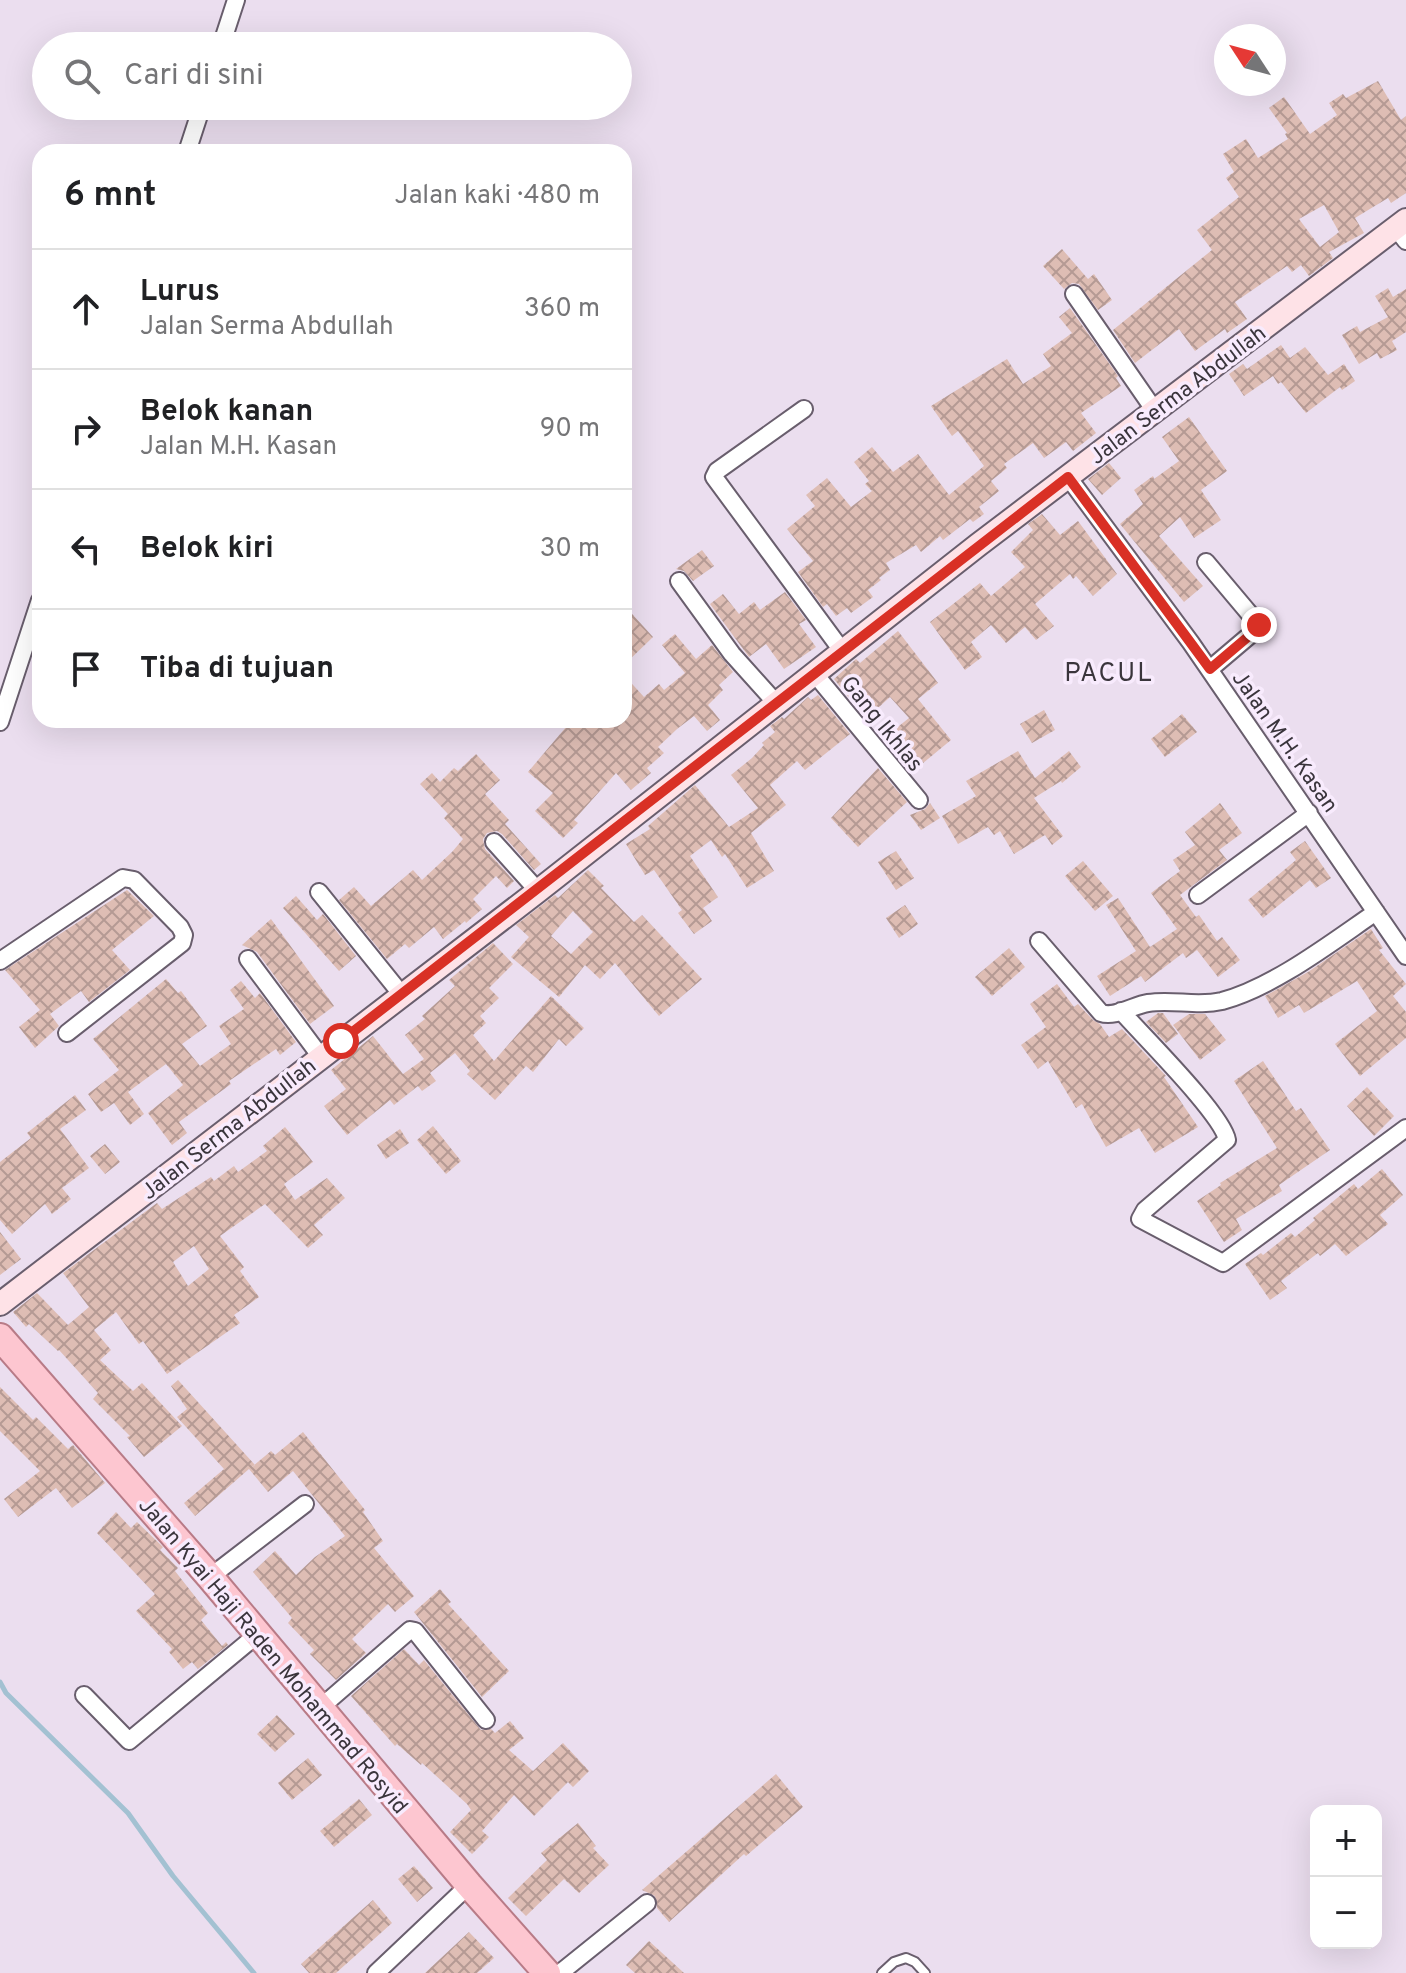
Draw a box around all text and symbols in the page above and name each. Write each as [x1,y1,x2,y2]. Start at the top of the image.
north arrow [1214,24,1286,96]
search box [32,32,632,120]
icon: search [60,54,104,98]
text: Cari di sini [124,58,264,95]
text: 6 mnt [64,175,156,218]
text: Jalan kaki · 480 m [394,180,600,213]
text: Lurus [140,274,220,311]
icon: ahead [64,287,108,331]
text: 360 m [524,293,600,326]
text: Jalan Serma Abdullah [140,311,394,344]
street label: Jalan Serma Abdullah [1085,321,1272,471]
text: Belok kanan [140,394,313,431]
icon: right [64,407,108,451]
text: 90 m [540,413,600,446]
text: Jalan M.H. Kasan [140,431,337,464]
icon: left [64,527,108,571]
text: Belok kiri [140,531,274,568]
text: 30 m [540,533,600,566]
route end [1241,607,1277,643]
icon: arrive [64,647,108,691]
text: Tiba di tujuan [140,651,334,688]
district label: PACUL [1064,658,1154,691]
street label: Jalan M.H. Kasan [1225,666,1343,818]
street label: Gang Ikhlas [834,671,928,778]
route start [323,1023,359,1059]
street label: Jalan Serma Abdullah [137,1053,322,1207]
street label: Jalan Kyai Haji Raden Mohammad Rosyid [132,1493,412,1820]
map controls [1310,1805,1382,1949]
button: + [1310,1805,1382,1877]
button: − [1310,1877,1382,1949]

